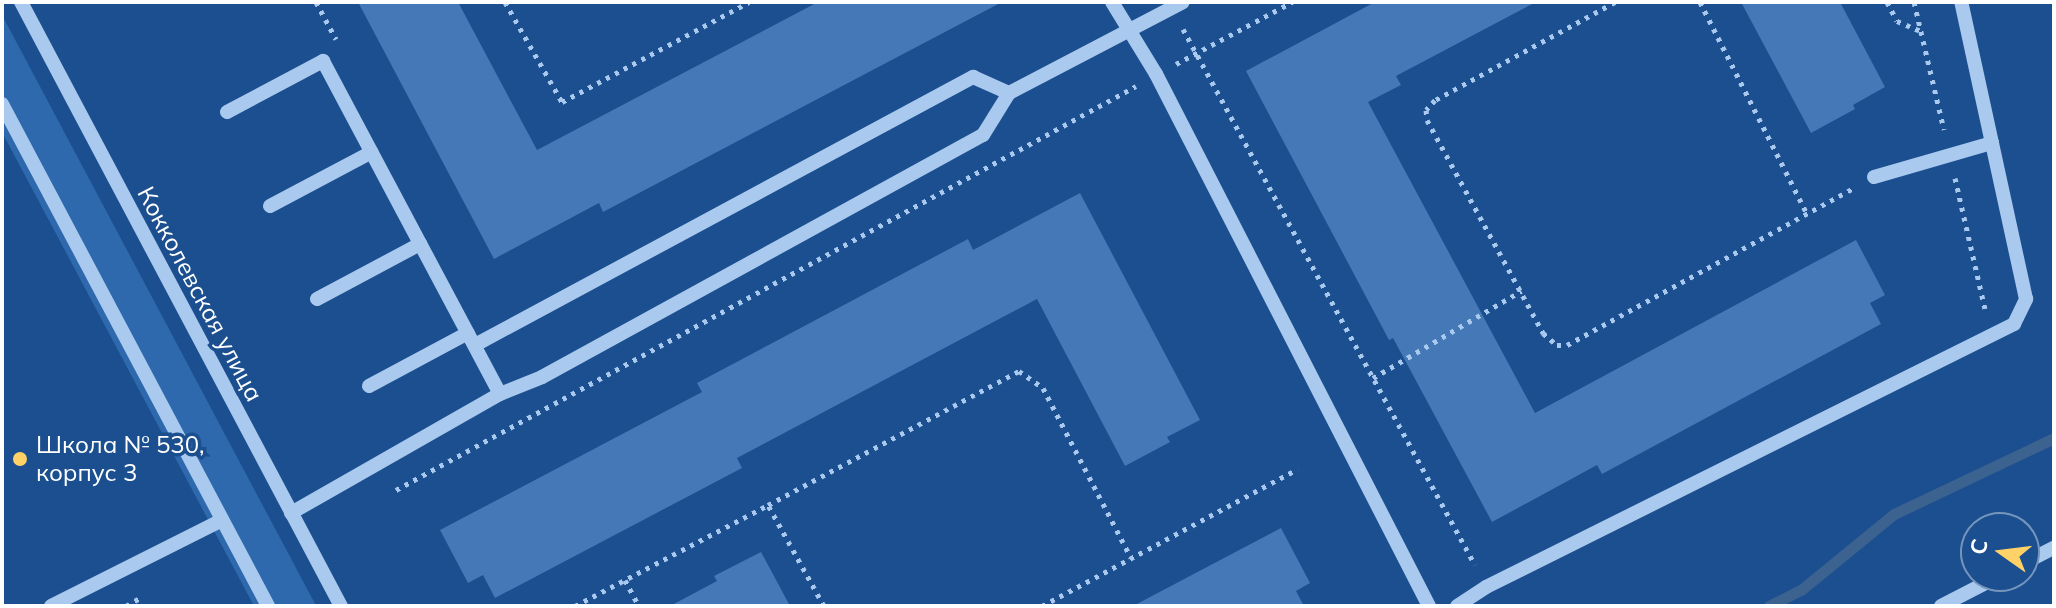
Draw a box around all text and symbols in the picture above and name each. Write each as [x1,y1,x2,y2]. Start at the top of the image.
street label: Кокколевская улица [131,182,269,406]
place label: Школа № 530, корпус 3 [36,431,205,487]
marker: Школа № 530, корпус 3 [11,450,29,468]
north arrow [1960,512,2040,592]
text: С [1963,536,1994,557]

